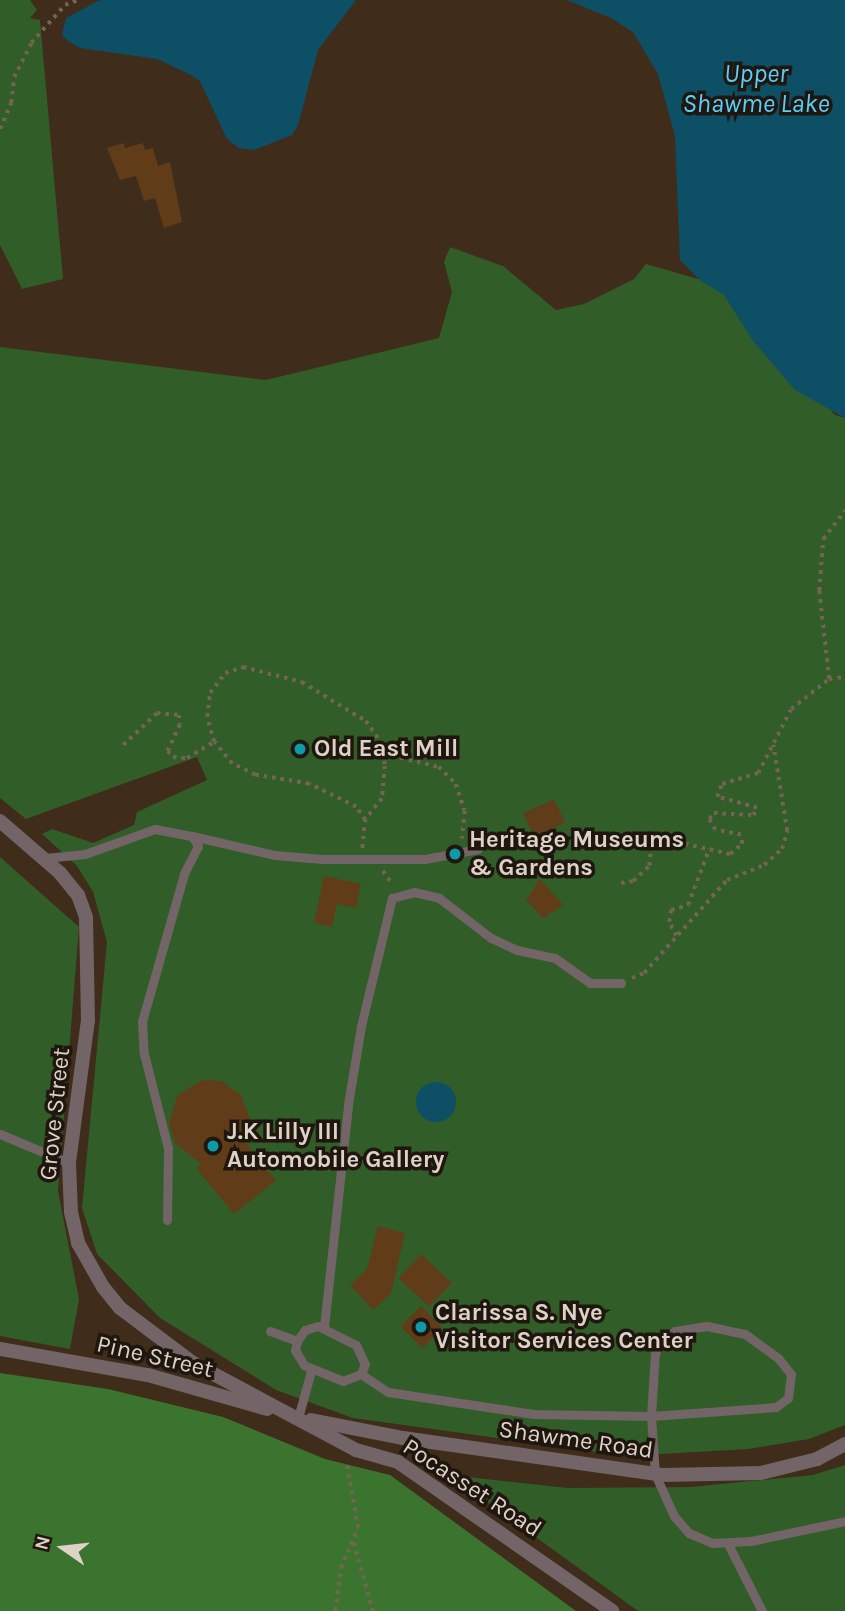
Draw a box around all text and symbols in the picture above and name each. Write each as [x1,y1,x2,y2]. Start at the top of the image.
water label: Upper Shawme Lake [682,58,830,119]
place label: Old East Mill [314,735,458,763]
marker: Old East Mill [292,741,308,757]
place label: Heritage Museums & Gardens [469,826,684,882]
marker: Heritage Museums & Gardens [447,846,463,862]
street label: Grove Street [34,1046,76,1182]
place label: J.K Lilly III Automobile Gallery [227,1118,444,1174]
marker: J.K Lilly III Automobile Gallery [205,1138,221,1154]
place label: Clarissa S. Nye Visitor Services Center [435,1299,693,1355]
marker: Clarissa S. Nye Visitor Services Center [413,1319,429,1335]
street label: Pine Street [94,1330,216,1384]
street label: Shawme Road [497,1415,655,1465]
street label: Pocasset Road [397,1432,547,1544]
north arrow [28,1513,98,1583]
text: N [30,1534,55,1552]

